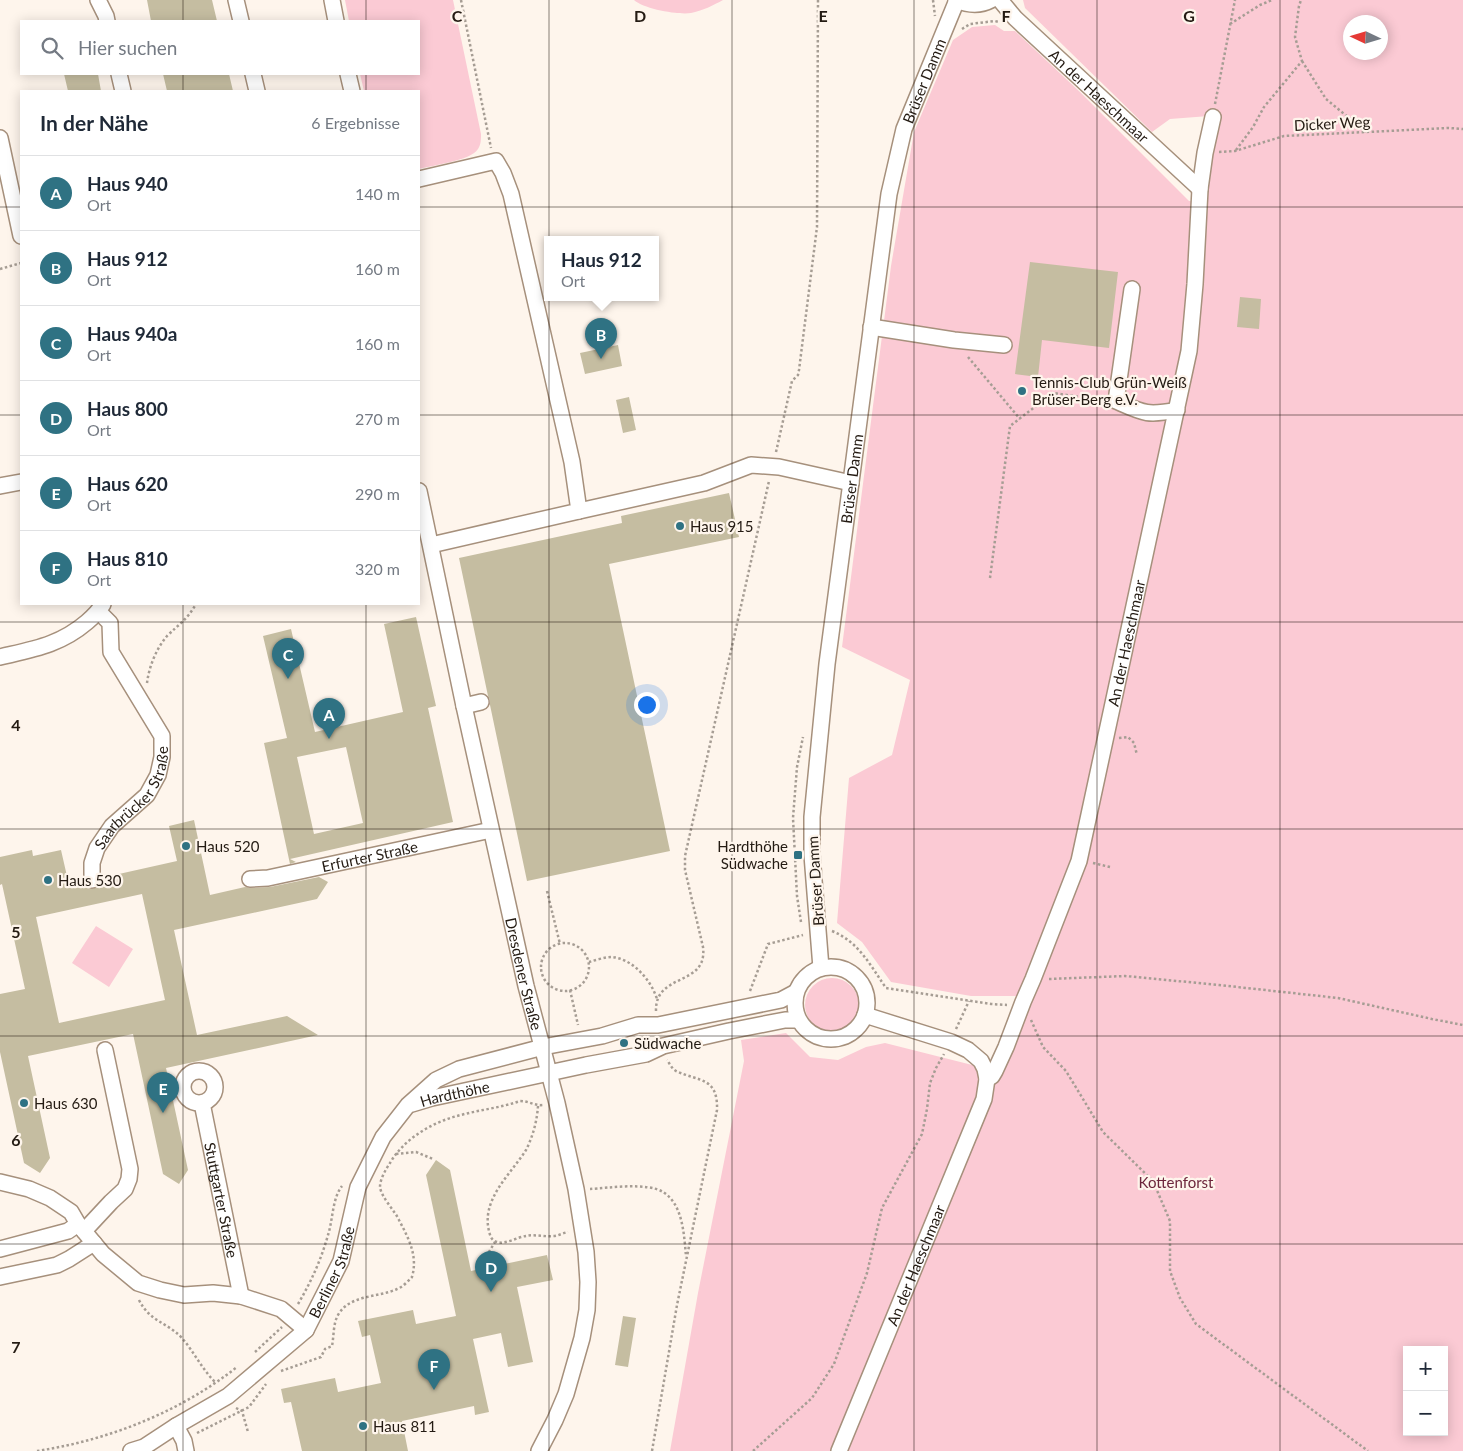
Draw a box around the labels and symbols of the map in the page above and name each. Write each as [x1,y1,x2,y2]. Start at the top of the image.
text: C [452,6,463,25]
text: D [634,6,646,25]
text: E [818,6,828,25]
text: F [1001,6,1011,25]
text: G [1183,6,1195,25]
north arrow [1343,15,1388,60]
street label: Brüser Damm [898,36,949,126]
street label: An der Haeschmaar [1046,45,1153,147]
street label: Dicker Weg [1293,112,1371,134]
pin: B [585,318,617,359]
place label: Tennis-Club Grün-Weiß Brüser-Berg e.V. [1032,373,1187,408]
marker: Tennis-Club Grün-Weiß Brüser-Berg e.V. [1016,385,1028,397]
street label: Brüser Damm [837,433,866,525]
place label: Haus 915 [690,517,753,535]
marker: Haus 915 [674,520,686,532]
street label: An der Haeschmaar [1104,577,1149,708]
pin: C [272,638,304,679]
your location [634,692,660,718]
pin: A [313,698,345,739]
text: 4 [11,715,21,734]
street label: Saarbrücker Straße [90,746,171,852]
street label: Brüser Damm [803,835,827,927]
place label: Haus 520 [196,837,260,855]
street label: Erfurter Straße [320,837,419,875]
place label: Hardthöhe Südwache [717,837,788,872]
marker: Haus 520 [180,840,192,852]
marker: Hardthöhe Südwache [792,849,804,861]
place label: Haus 530 [58,871,122,889]
marker: Haus 530 [42,874,54,886]
street label: Dresdener Straße [502,916,546,1032]
text: 5 [11,922,21,941]
place label: Südwache [634,1034,701,1052]
marker: Südwache [618,1037,630,1049]
pin: E [147,1072,179,1113]
street label: Hardthöhe [418,1077,491,1110]
place label: Haus 630 [34,1094,98,1112]
marker: Haus 630 [18,1097,30,1109]
text: 6 [11,1130,21,1149]
street label: Stuttgarter Straße [201,1141,242,1259]
park label: Kottenforst [1139,1173,1214,1191]
street label: An der Haeschmaar [883,1202,949,1328]
street label: Berliner Straße [305,1224,358,1321]
pin: D [475,1251,507,1292]
text: 7 [11,1337,21,1356]
pin: F [418,1349,450,1390]
place label: Haus 811 [373,1417,436,1435]
marker: Haus 811 [357,1420,369,1432]

